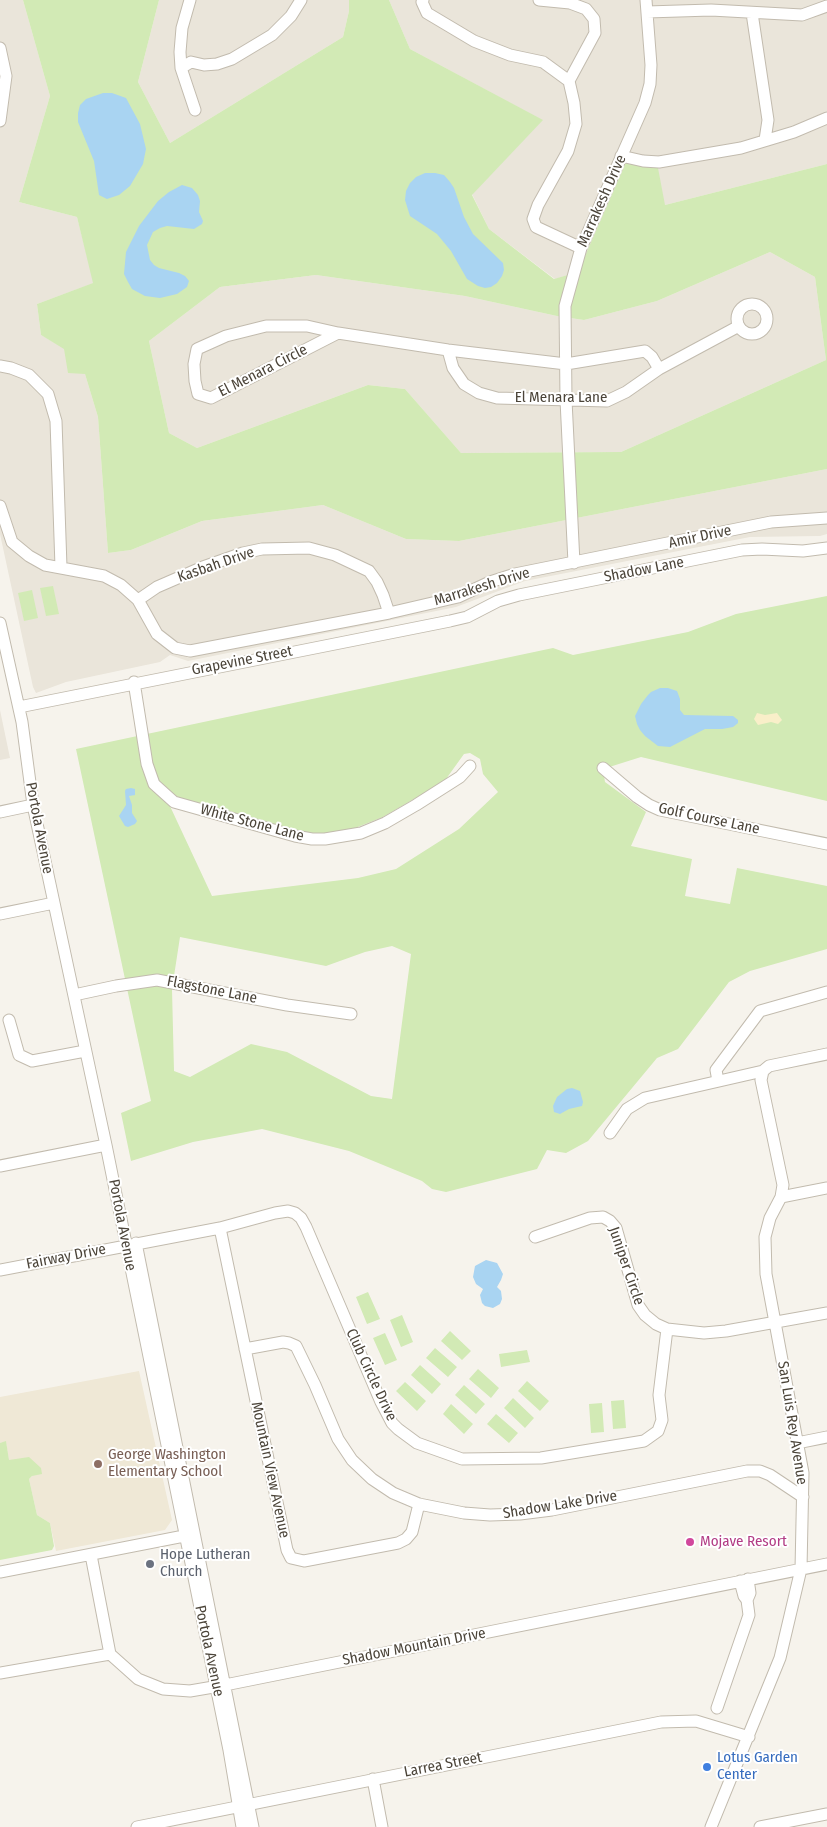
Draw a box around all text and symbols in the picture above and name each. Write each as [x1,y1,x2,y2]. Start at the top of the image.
street label: Marrakesh Drive [574,152,630,250]
street label: El Menara Circle [216,341,310,401]
street label: El Menara Lane [515,389,607,407]
street label: Amir Drive [667,522,733,552]
street label: Kasbah Drive [175,543,257,587]
street label: Shadow Lane [602,553,686,587]
street label: Marrakesh Drive [432,564,532,610]
street label: Grapevine Street [190,642,294,680]
street label: Portola Avenue [21,781,57,875]
street label: Golf Course Lane [657,799,761,839]
street label: White Stone Lane [198,801,306,845]
street label: Flagstone Lane [165,972,259,1008]
street label: Portola Avenue [104,1178,140,1272]
street label: Juniper Circle [604,1224,648,1308]
street label: Fairway Drive [25,1240,107,1274]
street label: Club Circle Drive [342,1326,400,1424]
street label: San Luis Rey Avenue [773,1360,811,1486]
street label: Mountain View Avenue [247,1400,293,1540]
place label: George Washington Elementary School [108,1446,226,1481]
marker: George Washington Elementary School [92,1458,104,1470]
street label: Shadow Lake Drive [502,1487,618,1523]
place label: Mojave Resort [700,1533,787,1551]
marker: Mojave Resort [684,1536,696,1548]
place label: Hope Lutheran Church [160,1546,250,1581]
marker: Hope Lutheran Church [144,1558,156,1570]
street label: Portola Avenue [191,1604,227,1698]
street label: Shadow Mountain Drive [341,1624,487,1670]
street label: Larrea Street [403,1749,483,1781]
place label: Lotus Garden Center [717,1749,798,1784]
marker: Lotus Garden Center [701,1761,713,1773]

